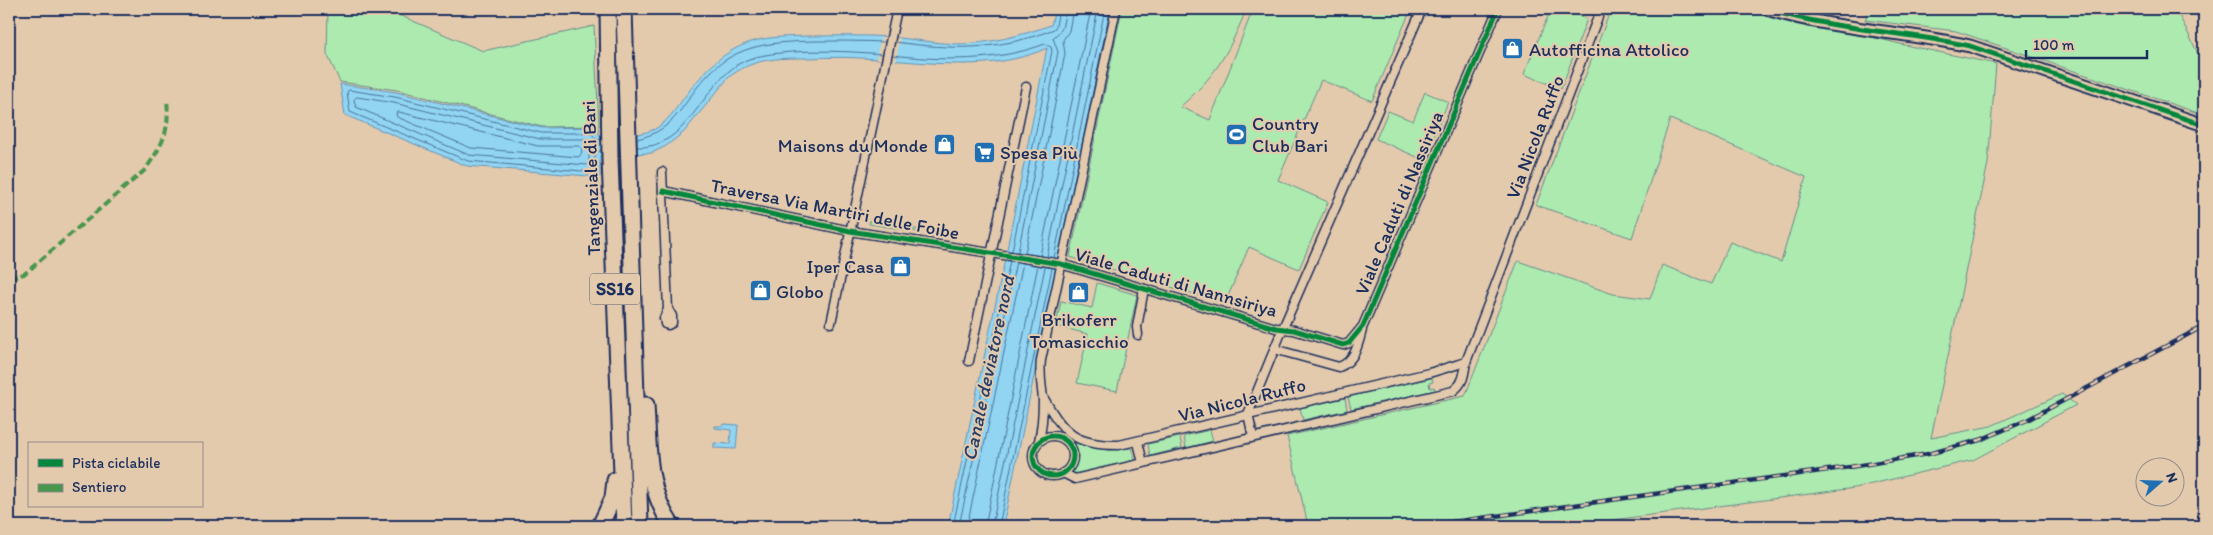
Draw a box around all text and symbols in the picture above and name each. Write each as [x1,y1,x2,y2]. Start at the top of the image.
scale bar [2026,28,2147,60]
text: 100 m [2033,36,2075,54]
shop icon: Autofficina Attolico [1501,37,1525,61]
place label: Autofficina Attolico [1529,38,1689,61]
street label: Via Nicola Ruffo [1501,72,1569,202]
street label: Tangenziale di Bari [577,100,605,256]
street label: Viale Caduti di Nassiriya [1350,108,1448,298]
place label: Country Club Bari [1252,112,1328,157]
sports icon: Country Club Bari [1224,122,1248,146]
shop icon: Maisons du Monde [932,133,956,157]
place label: Maisons du Monde [778,134,928,157]
supermarket icon: Spesa Più [972,140,996,164]
place label: Spesa Più [1000,141,1079,164]
street label: Traversa Via Martiri delle Foibe [709,174,961,244]
street label: Viale Caduti di Nannsiriya [1072,242,1280,322]
shop icon: Iper Casa [888,254,912,278]
place label: Iper Casa [806,255,884,278]
water label: Canale deviatore nord [957,271,1020,463]
road number: SS16 [590,274,640,304]
shop icon: Globo [748,279,772,303]
place label: Globo [776,280,824,303]
shop icon: Brikoferr Tomasicchio [1067,281,1091,305]
place label: Brikoferr Tomasicchio [1029,308,1129,353]
street label: Via Nicola Ruffo [1176,373,1308,427]
legend [28,442,202,508]
text: Pista ciclabile [72,454,161,472]
north arrow [2136,458,2186,508]
text: N [2162,470,2181,485]
text: Sentiero [72,478,126,496]

